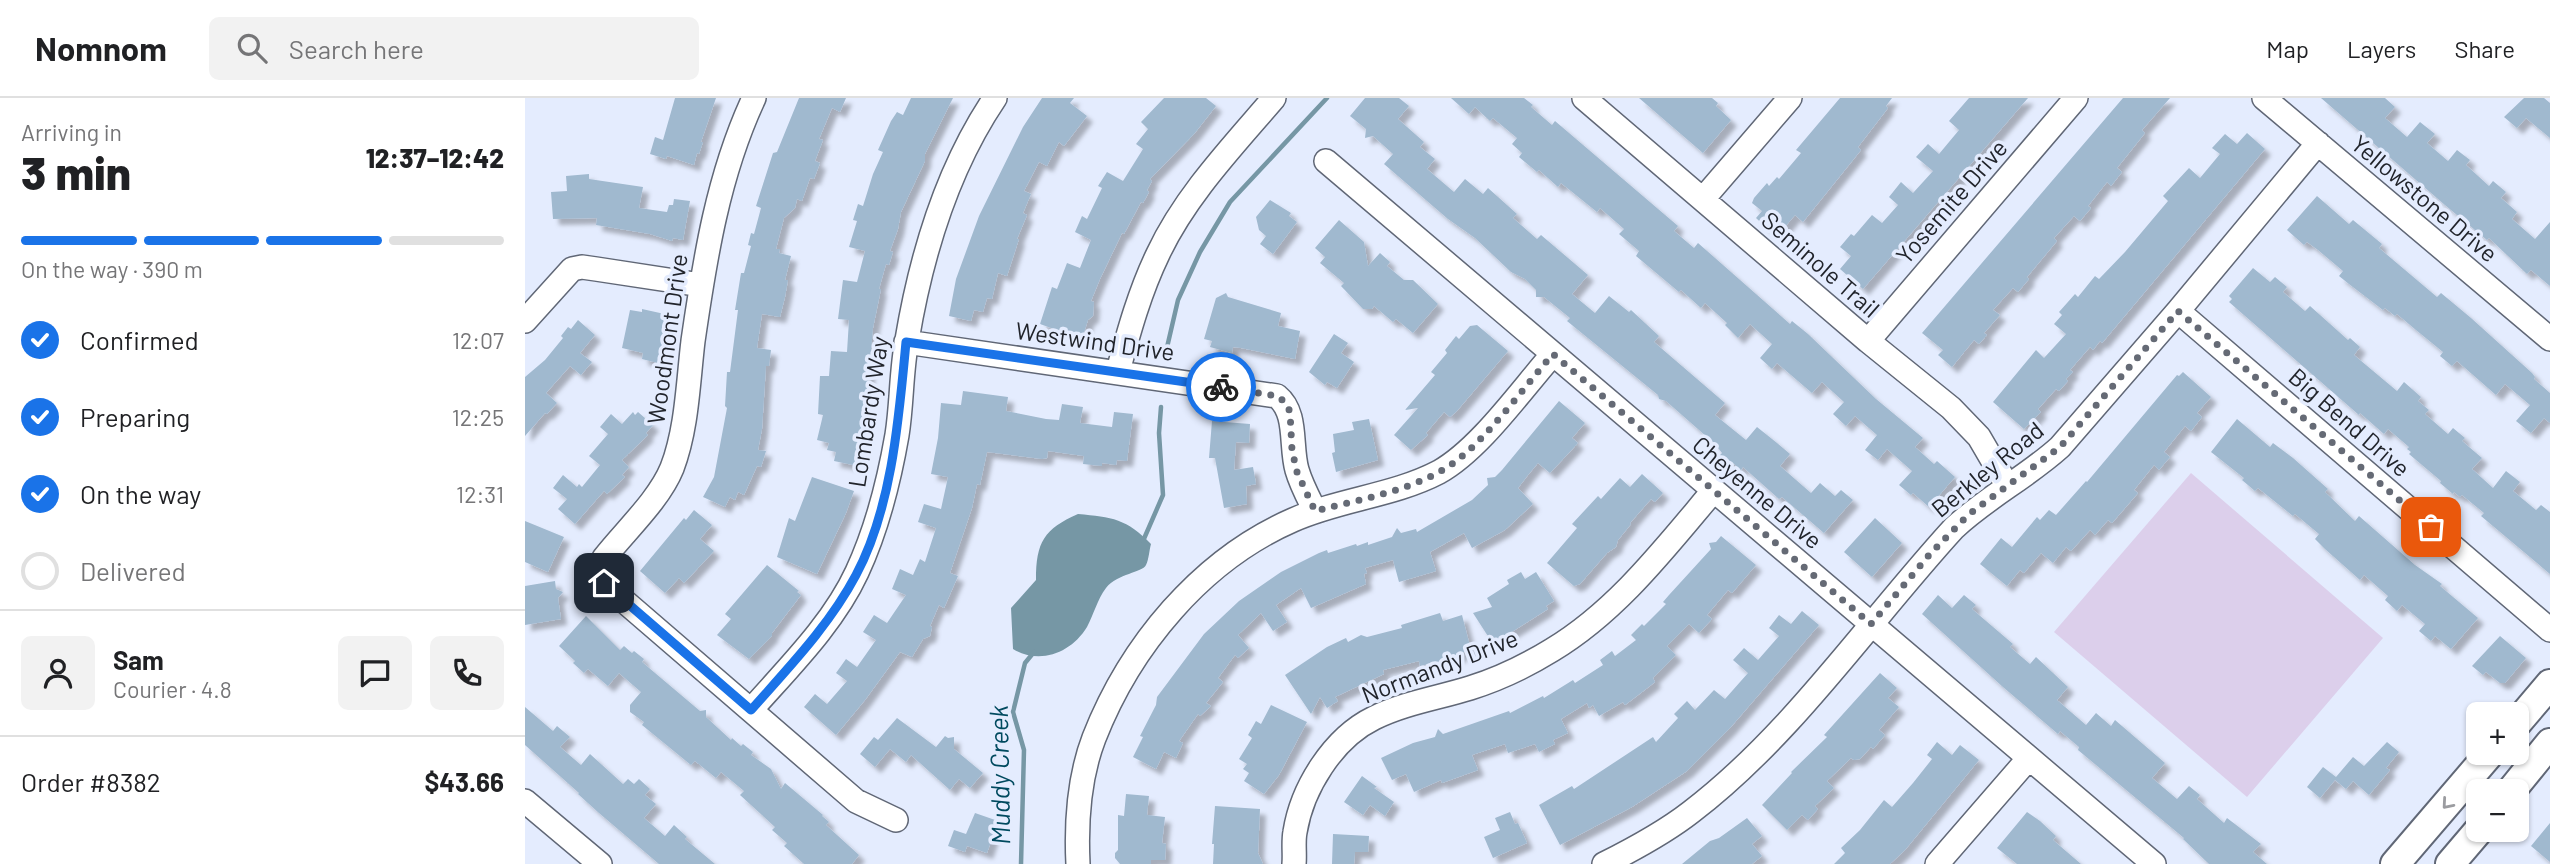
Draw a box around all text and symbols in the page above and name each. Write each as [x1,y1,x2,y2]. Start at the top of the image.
search box [209,17,699,80]
text: Nomnom [35,28,167,68]
icon: search [233,29,271,67]
text: Search here [289,33,424,64]
text: Map [2266,34,2309,63]
text: Layers [2347,34,2416,63]
text: Share [2454,34,2515,63]
text: Arriving in [21,118,122,146]
street label: Yellowstone Drive [2346,128,2504,267]
street label: Yosemite Drive [1889,133,2013,269]
text: 12:37–12:42 [366,142,504,173]
text: 3 min [21,144,131,199]
street label: Seminole Trail [1756,205,1886,323]
street label: Woodmont Drive [640,252,693,426]
text: On the way · 390 m [21,255,203,283]
street label: Westwind Drive [1014,315,1177,366]
icon: check [21,321,59,359]
text: Confirmed [80,324,199,355]
text: 12:07 [452,326,504,354]
street label: Lombardy Way [841,334,894,489]
courier [1186,352,1256,422]
street label: Big Bend Drive [2284,361,2416,482]
icon: bike [1202,368,1240,406]
icon: check [21,398,59,436]
text: Preparing [80,401,190,432]
text: 12:25 [452,403,504,431]
street label: Berkley Road [1925,415,2049,523]
street label: Cheyenne Drive [1687,429,1829,554]
icon: check [21,475,59,513]
text: On the way [80,478,201,509]
text: 12:31 [456,480,504,508]
pin [2401,497,2461,557]
icon: bag [2412,508,2450,546]
pin [574,553,634,613]
text: Delivered [80,555,186,586]
icon: home [585,564,623,602]
street label: Normandy Drive [1357,622,1522,709]
button: person [21,636,95,710]
button: chat [338,636,412,710]
button: phone [430,636,504,710]
text: Sam [113,644,164,675]
text: Courier · 4.8 [113,675,232,703]
map controls [2466,702,2529,842]
button: + [2466,702,2529,765]
water label: Muddy Creek [982,705,1015,845]
text: Order #8382 [21,766,161,797]
text: $43.66 [424,766,504,797]
button: − [2466,779,2529,842]
one-way arrow [2443,796,2455,809]

